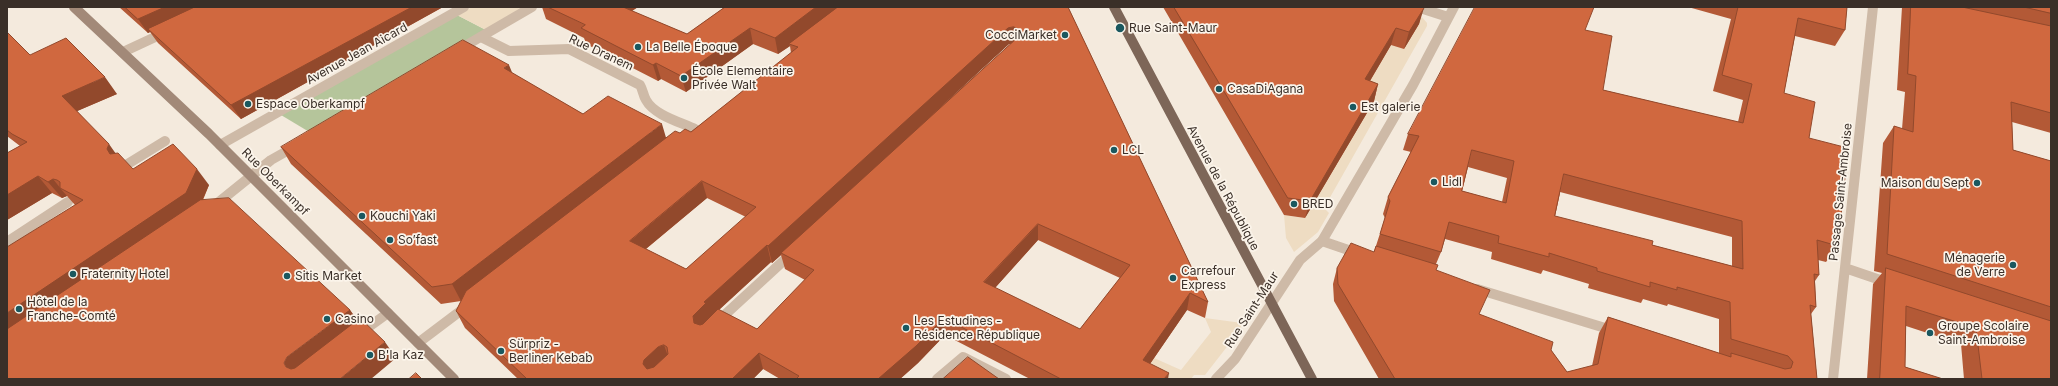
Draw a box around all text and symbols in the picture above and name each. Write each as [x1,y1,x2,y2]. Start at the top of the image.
street label: Avenue Jean Aicard [304,20,410,88]
place label: Rue Saint-Maur [1129,21,1217,35]
marker: Rue Saint-Maur [1114,22,1126,34]
place label: CocciMarket [985,28,1057,42]
marker: CocciMarket [1060,30,1070,40]
street label: Rue Dranem [566,32,636,74]
place label: La Belle Époque [646,40,737,54]
marker: La Belle Époque [633,42,643,52]
place label: École Elementaire Privée Walt [692,64,793,92]
marker: École Elementaire Privée Walt [679,73,689,83]
place label: CasaDiAgana [1227,82,1303,96]
marker: CasaDiAgana [1214,84,1224,94]
place label: Espace Oberkampf [256,97,365,111]
marker: Espace Oberkampf [243,99,253,109]
place label: Est galerie [1361,100,1420,114]
marker: Est galerie [1348,102,1358,112]
street label: Passage Saint-Ambroise [1827,122,1855,262]
street label: Avenue de la République [1184,123,1262,253]
place label: LCL [1122,143,1144,157]
street label: Rue Oberkampf [238,145,312,219]
marker: LCL [1109,145,1119,155]
place label: Lidl [1442,175,1462,189]
place label: Maison du Sept [1881,176,1969,190]
marker: Lidl [1429,177,1439,187]
marker: Maison du Sept [1972,178,1982,188]
place label: BRED [1302,197,1333,211]
marker: BRED [1289,199,1299,209]
place label: Kouchi Yaki [370,209,436,223]
marker: Kouchi Yaki [357,211,367,221]
place label: So’fast [398,233,437,247]
marker: So’fast [385,235,395,245]
place label: Ménagerie de Verre [1944,251,2005,279]
marker: Ménagerie de Verre [2008,260,2018,270]
place label: Carrefour Express [1181,264,1235,292]
place label: Fraternity Hotel [81,267,169,281]
marker: Fraternity Hotel [68,269,78,279]
place label: Sitis Market [295,269,362,283]
street label: Rue Saint-Maur [1222,269,1282,351]
marker: Sitis Market [282,271,292,281]
marker: Carrefour Express [1168,273,1178,283]
place label: Hôtel de la Franche-Comté [27,295,116,323]
marker: Hôtel de la Franche-Comté [14,304,24,314]
place label: Casino [335,312,374,326]
marker: Casino [322,314,332,324]
place label: Les Estudines - Résidence République [914,314,1040,342]
place label: Groupe Scolaire Saint-Ambroise [1938,319,2029,347]
marker: Les Estudines - Résidence République [901,323,911,333]
marker: Groupe Scolaire Saint-Ambroise [1925,328,1935,338]
place label: Sürpriz - Berliner Kebab [509,337,592,365]
marker: Sürpriz - Berliner Kebab [496,346,506,356]
place label: B'la Kaz [378,348,424,362]
marker: B'la Kaz [365,350,375,360]

